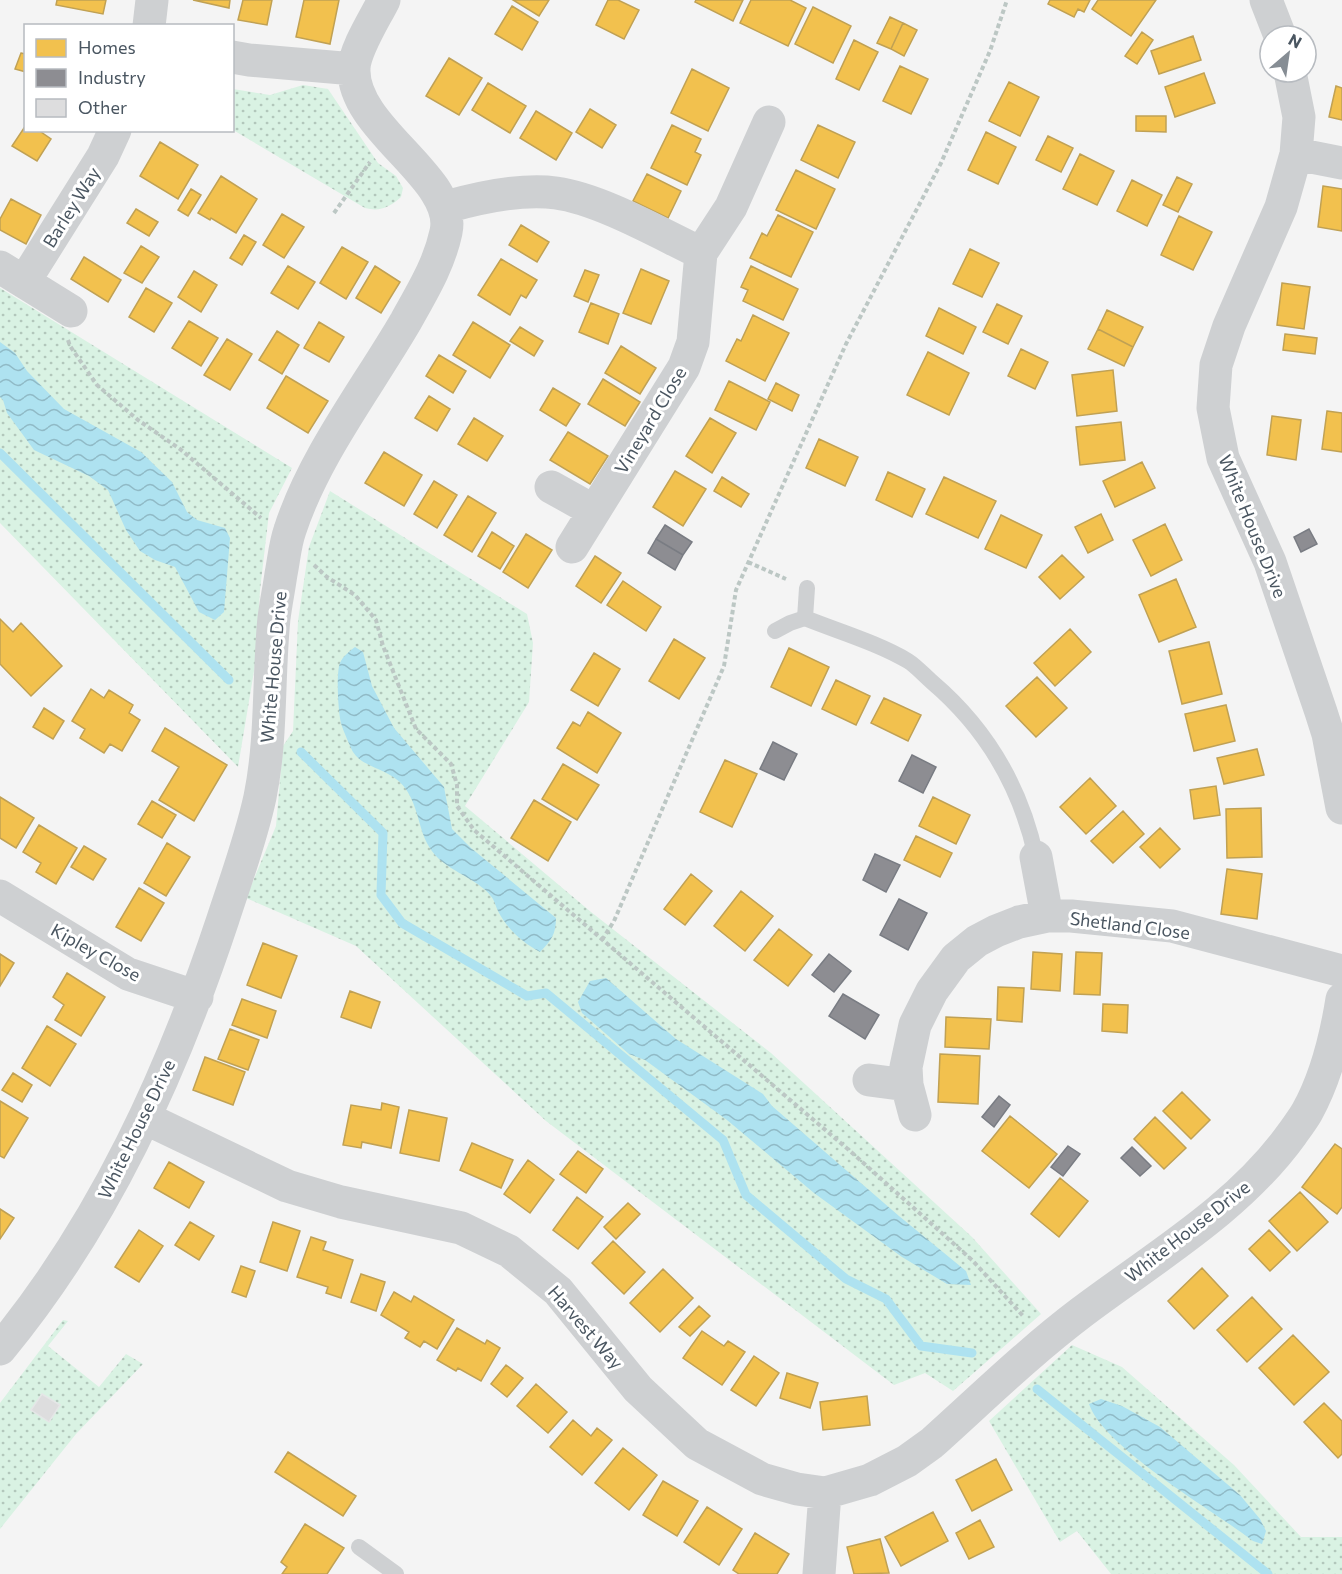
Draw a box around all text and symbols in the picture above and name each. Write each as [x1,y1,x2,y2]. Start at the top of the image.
legend [24,24,234,132]
north arrow [1258,24,1318,84]
text: N [1286,29,1305,52]
text: Homes [78,36,136,58]
text: Industry [78,66,146,88]
text: Other [78,96,127,118]
street label: Barley Way [38,163,104,251]
street label: Vineyard Close [609,362,691,478]
street label: White House Drive [1214,451,1292,601]
street label: White House Drive [255,590,291,744]
street label: Shetland Close [1069,907,1191,943]
street label: Kipley Close [47,918,145,986]
street label: White House Drive [93,1056,179,1202]
street label: White House Drive [1120,1175,1254,1287]
street label: Harvest Way [544,1281,628,1373]

